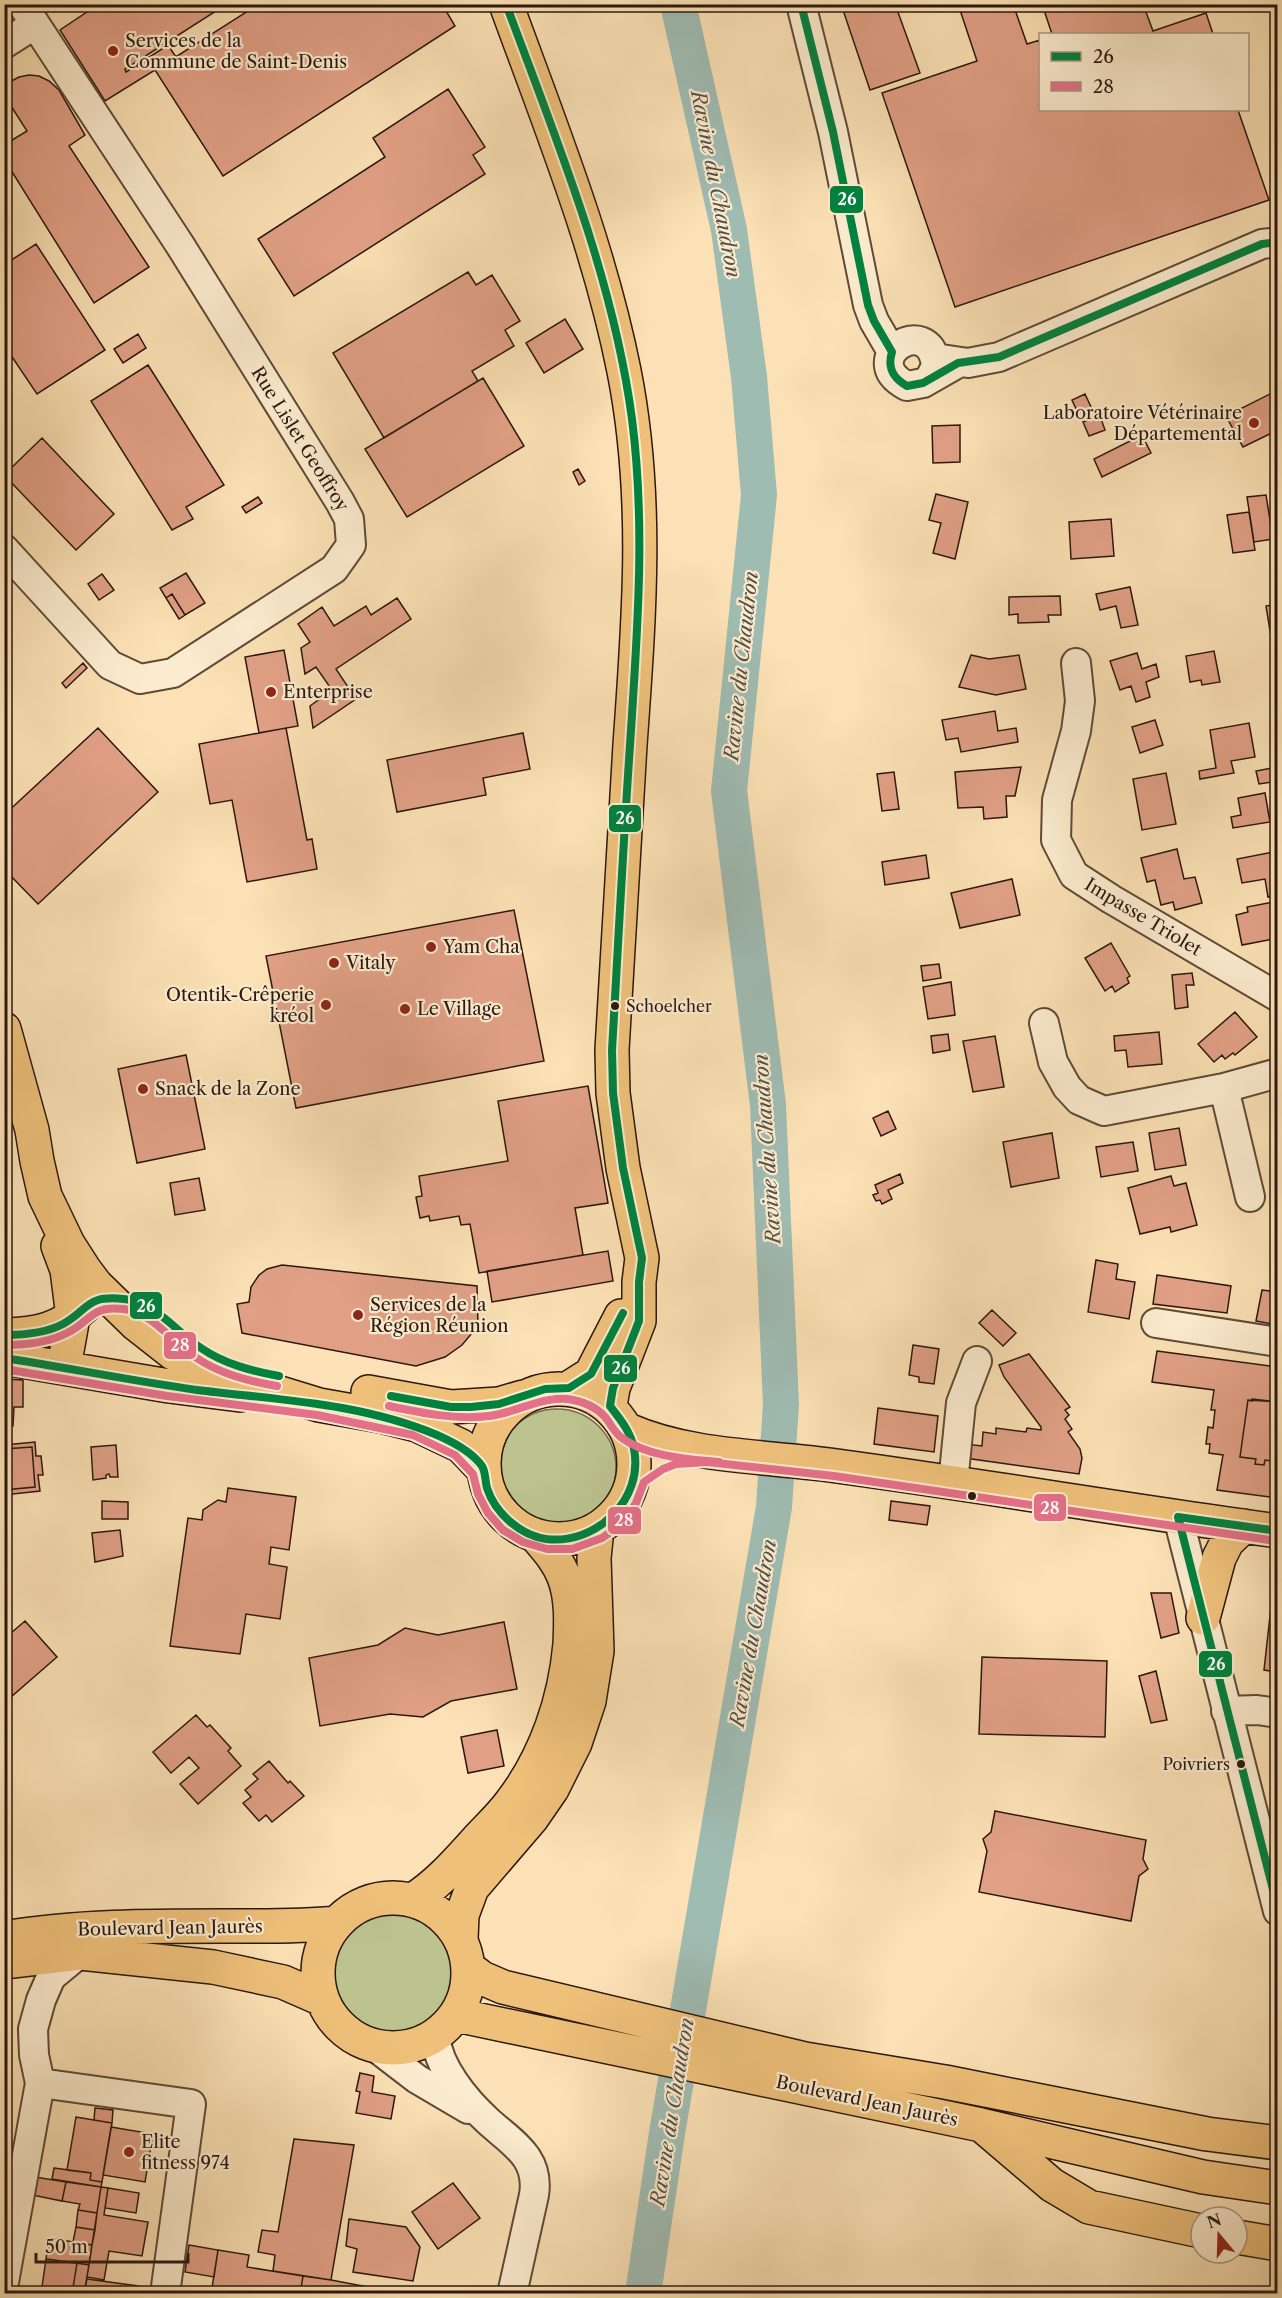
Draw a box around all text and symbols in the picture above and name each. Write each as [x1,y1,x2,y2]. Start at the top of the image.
place label: Services de la Commune de Saint-Denis [125,30,347,73]
legend [1039,33,1249,111]
marker: Services de la Commune de Saint-Denis [106,44,120,58]
text: 26 [1093,46,1114,68]
text: 28 [1093,76,1114,98]
water label: Ravine du Chaudron [686,86,746,280]
line badge: 26 [829,185,864,214]
text: 26 [837,189,857,209]
street label: Rue Lislet Geoffroy [247,363,354,516]
place label: Laboratoire Vétérinaire Départemental [1043,402,1242,445]
marker: Laboratoire Vétérinaire Départemental [1247,416,1261,430]
water label: Ravine du Chaudron [719,570,763,764]
place label: Enterprise [283,681,373,703]
marker: Enterprise [264,685,278,699]
line badge: 26 [608,804,642,833]
text: 26 [615,808,635,828]
street label: Impasse Triolet [1081,873,1206,961]
place label: Yam Cha [442,936,520,958]
marker: Yam Cha [424,940,438,954]
place label: Vitaly [345,952,397,974]
marker: Vitaly [327,956,341,970]
place label: Otentik-Crêperie kréol [166,984,314,1027]
place label: Schoelcher [626,996,712,1016]
marker: Otentik-Crêperie kréol [319,998,333,1012]
place label: Le Village [417,998,501,1020]
marker: Schoelcher [609,1000,621,1012]
marker: Le Village [398,1002,412,1016]
water label: Ravine du Chaudron [748,1053,786,1247]
place label: Snack de la Zone [155,1078,301,1100]
marker: Snack de la Zone [136,1082,150,1096]
line badge: 26 [129,1291,163,1320]
place label: Services de la Région Réunion [370,1294,509,1337]
text: 26 [136,1296,156,1316]
marker: Services de la Région Réunion [351,1308,365,1322]
line badge: 28 [163,1331,197,1360]
text: 28 [170,1335,190,1355]
line badge: 26 [603,1354,638,1383]
text: 26 [611,1358,631,1378]
unlabelled marker [966,1490,978,1502]
line badge: 28 [1033,1493,1067,1522]
text: 28 [1040,1498,1060,1518]
line badge: 28 [607,1506,642,1535]
text: 28 [614,1510,634,1530]
water label: Ravine du Chaudron [724,1537,781,1731]
line badge: 26 [1198,1650,1233,1678]
text: 26 [1206,1654,1226,1674]
place label: Poivriers [1162,1754,1230,1774]
marker: Poivriers [1235,1758,1247,1770]
street label: Boulevard Jean Jaurès [77,1915,263,1941]
water label: Ravine du Chaudron [645,2016,699,2210]
street label: Boulevard Jean Jaurès [774,2071,960,2131]
place label: Elite fitness 974 [141,2131,230,2174]
marker: Elite fitness 974 [122,2145,136,2159]
north arrow [1189,2205,1249,2265]
text: N [1204,2209,1224,2233]
scale bar [36,2226,188,2264]
text: 50 m [45,2236,88,2258]

